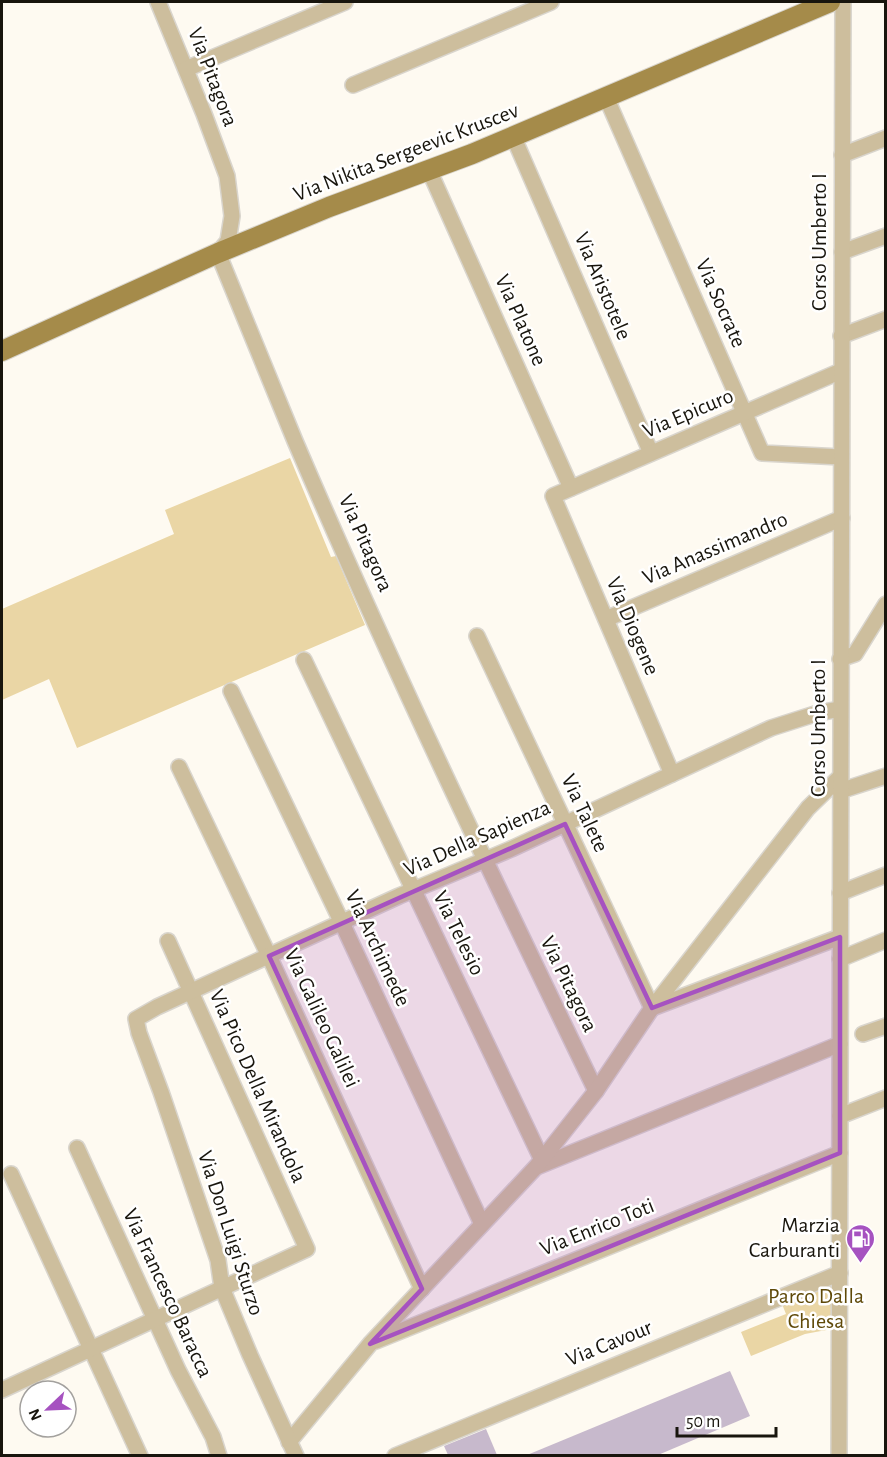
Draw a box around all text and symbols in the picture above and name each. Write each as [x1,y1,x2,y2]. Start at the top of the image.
street label: Via Pitagora [184,25,242,129]
street label: Via Nikita Sergeevic Kruscev [290,99,522,205]
street label: Corso Umberto I [808,173,830,311]
street label: Via Aristotele [570,229,636,343]
street label: Via Socrate [692,255,750,351]
street label: Via Platone [491,271,551,369]
street label: Via Epicuro [640,384,736,442]
street label: Via Pitagora [335,491,397,595]
street label: Via Anassimandro [639,508,791,588]
street label: Via Diogene [603,574,663,678]
street label: Corso Umberto I [807,659,829,797]
street label: Via Talete [557,771,613,855]
street label: Via Della Sapienza [400,796,554,880]
street label: Via Archimede [341,886,415,1010]
street label: Via Telesio [429,887,489,979]
street label: Via Pitagora [536,933,602,1035]
street label: Via Galileo Galilei [280,945,364,1091]
street label: Via Pico Della Mirandola [205,986,311,1186]
street label: Via Don Luigi Sturzo [194,1148,268,1318]
street label: Via Enrico Toti [537,1194,657,1260]
street label: Via Francesco Baracca [119,1205,217,1381]
place label: Marzia Carburanti [749,1214,840,1261]
fuel station icon: Marzia Carburanti [845,1222,877,1264]
park label: Parco Dalla Chiesa [768,1285,864,1332]
street label: Via Cavour [563,1316,655,1370]
north arrow [18,1379,78,1439]
scale bar [677,1400,776,1438]
text: N [26,1406,45,1423]
text: 50 m [686,1413,720,1431]

